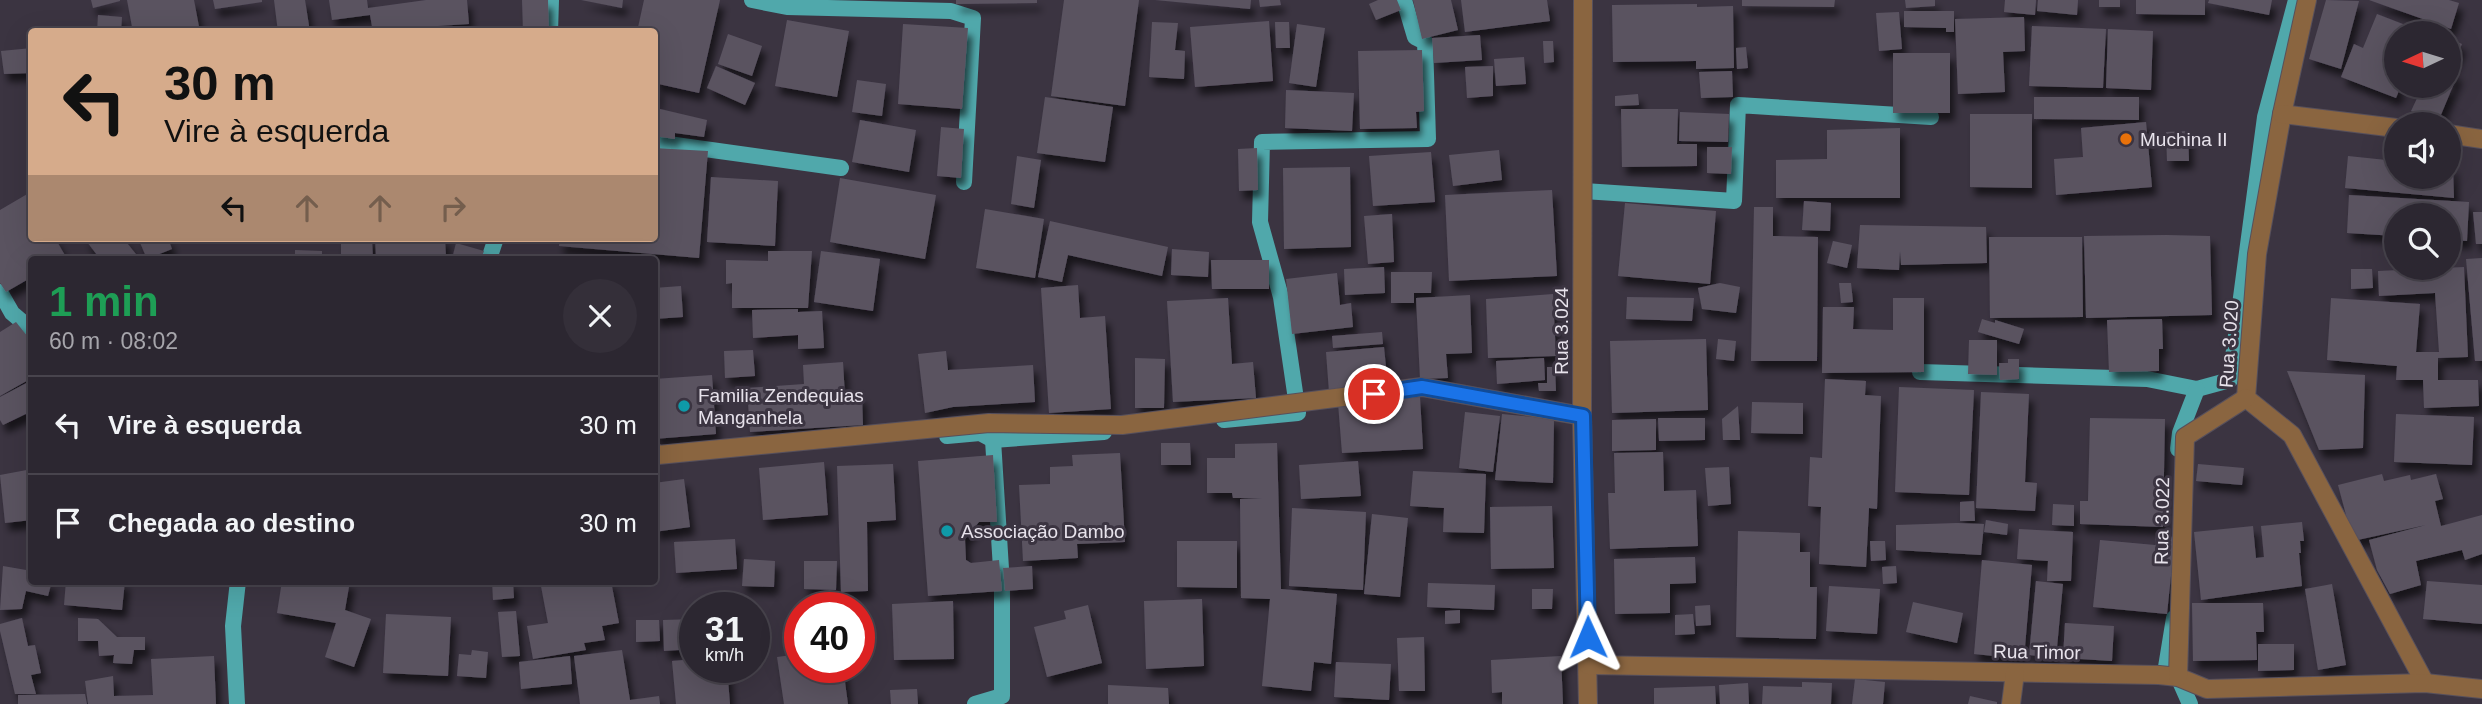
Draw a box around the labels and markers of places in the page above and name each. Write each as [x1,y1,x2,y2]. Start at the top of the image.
place label: Muchina II [2140,129,2228,150]
marker: Muchina II [2118,131,2134,147]
pin [1344,364,1404,424]
place label: Familia Zendequias Manganhela [698,385,864,428]
marker: Familia Zendequias Manganhela [676,398,692,414]
place label: Associação Dambo [961,521,1125,542]
marker: Associação Dambo [939,523,955,539]

